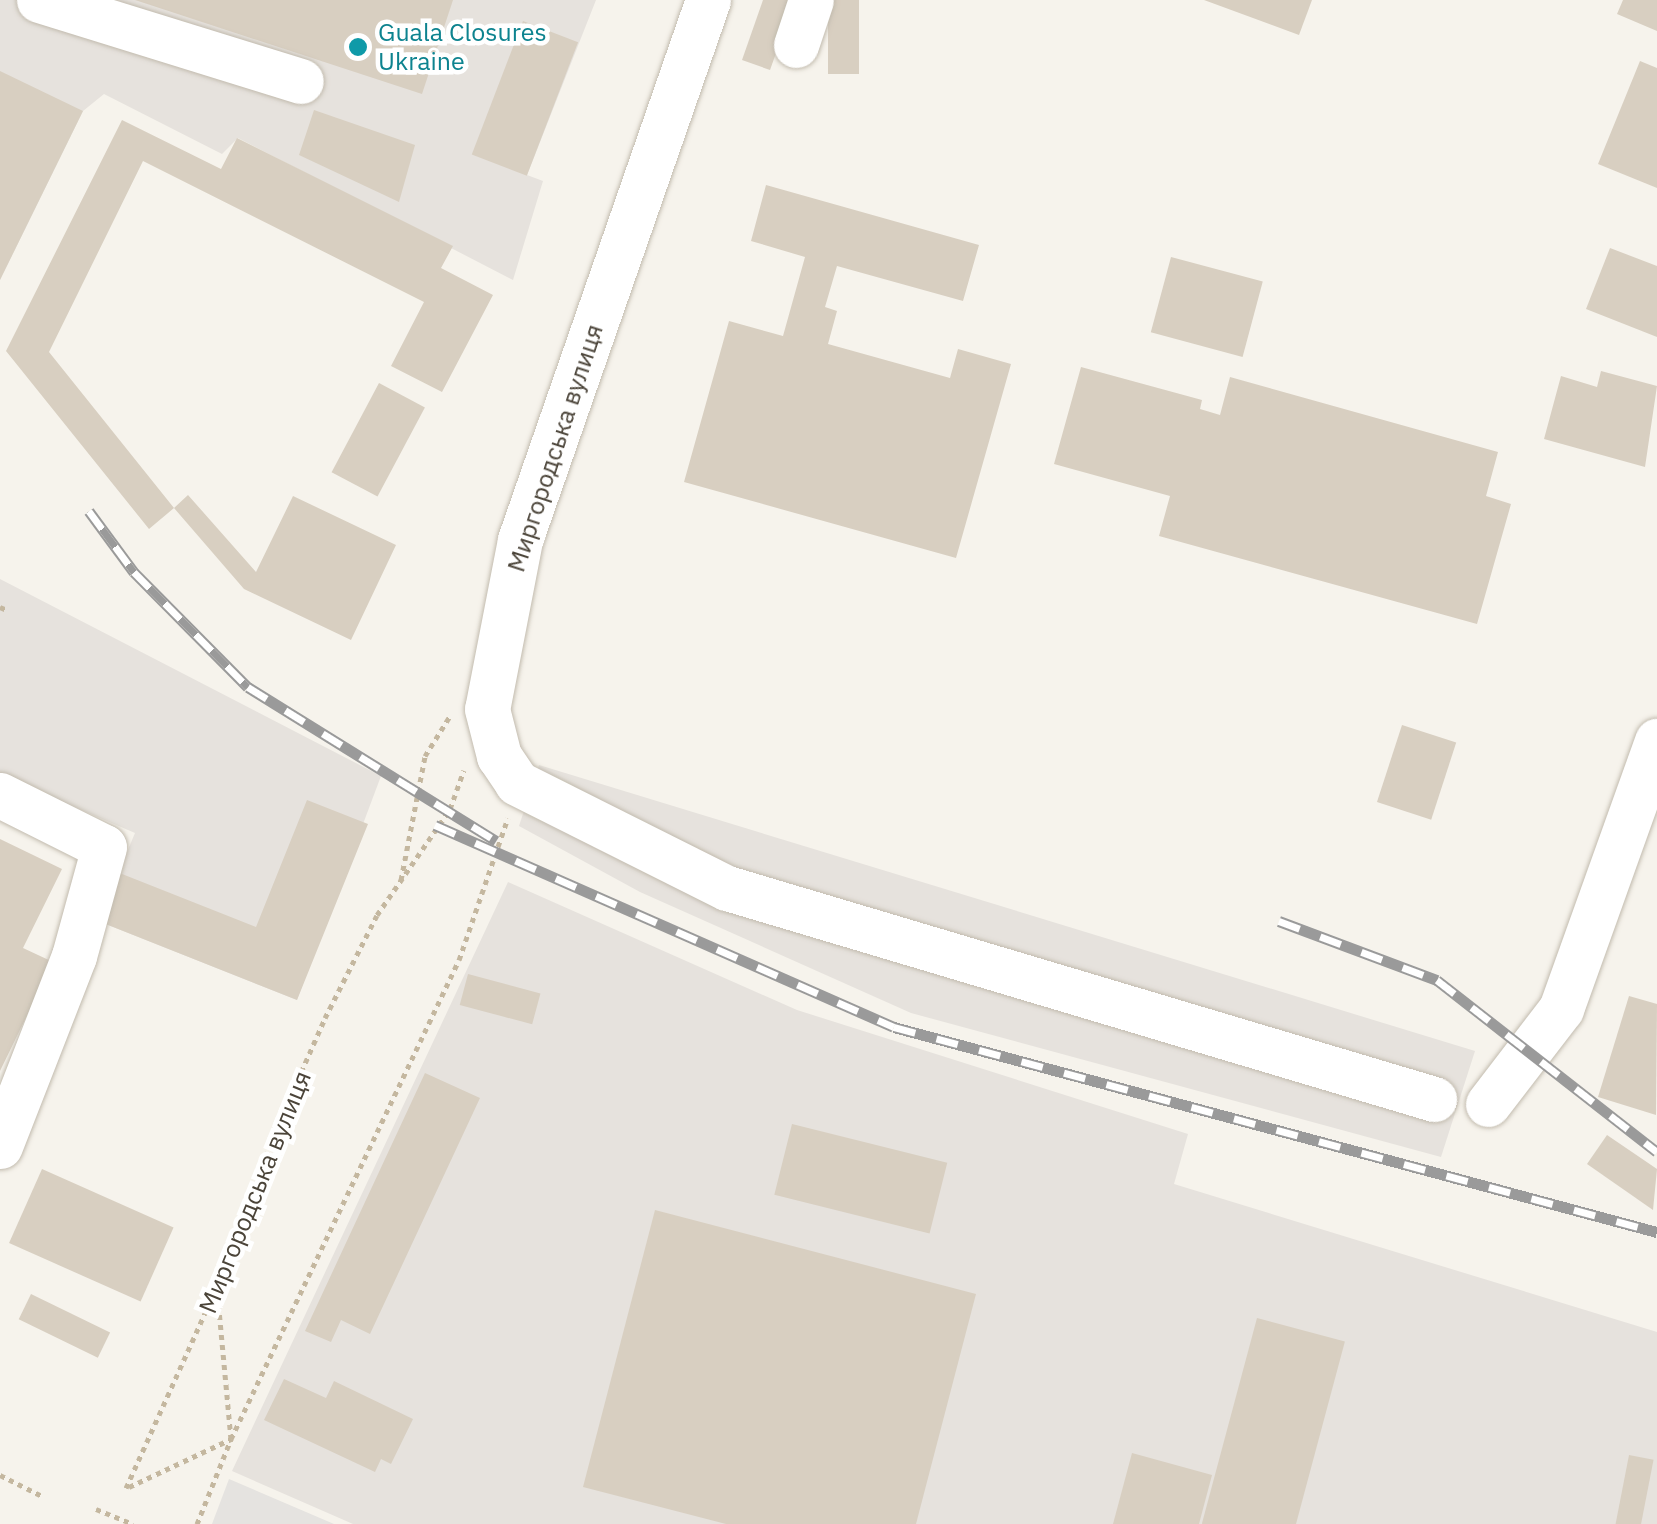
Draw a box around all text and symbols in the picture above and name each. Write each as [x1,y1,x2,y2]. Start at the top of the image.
place label: Guala Closures Ukraine [378,18,547,77]
marker: Guala Closures Ukraine [347,36,369,58]
street label: Миргородська вулиця [501,320,609,576]
street label: Миргородська вулиця [193,1066,317,1318]

